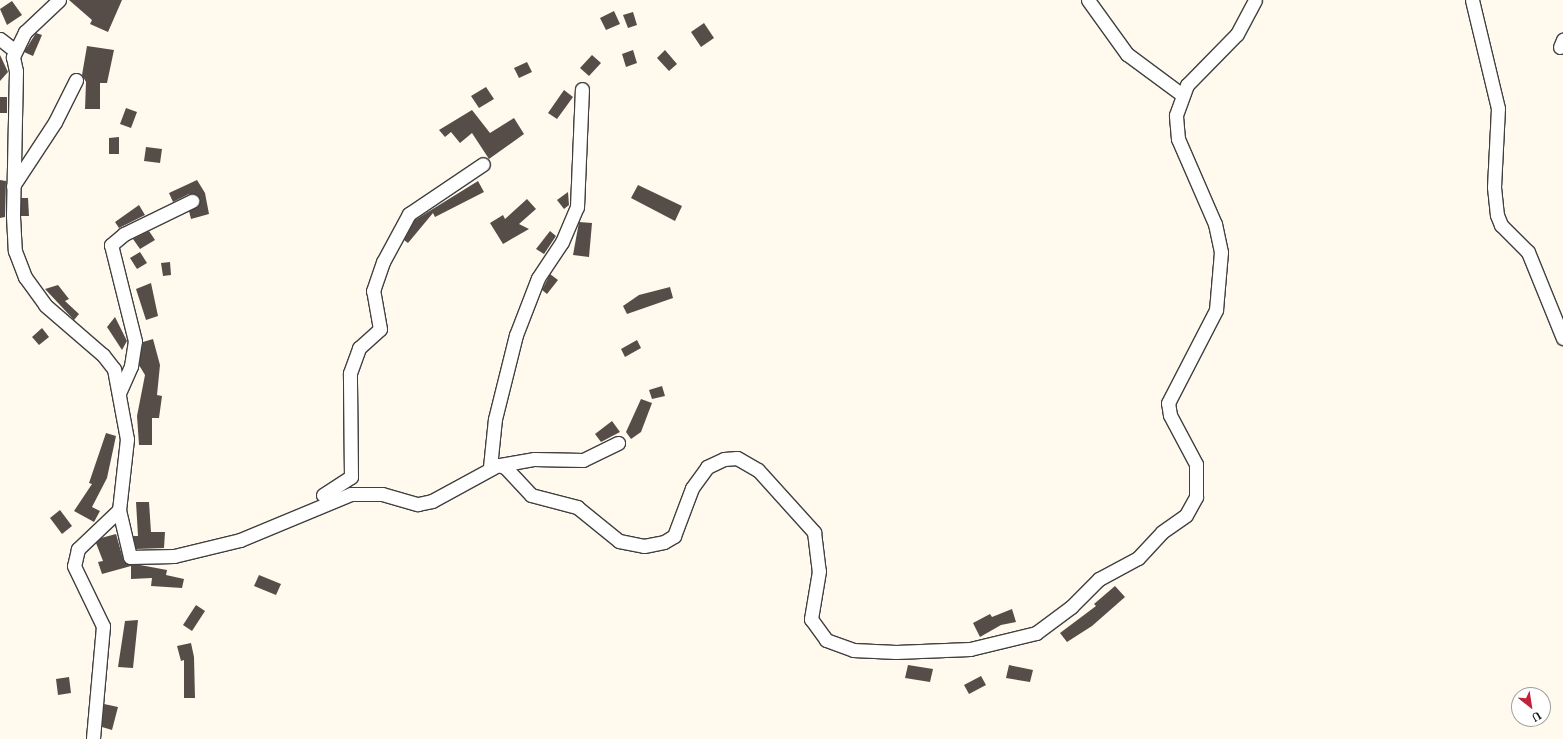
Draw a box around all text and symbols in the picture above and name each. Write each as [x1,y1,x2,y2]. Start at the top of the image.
north arrow [1511,687,1551,727]
text: U [1529,708,1544,725]

